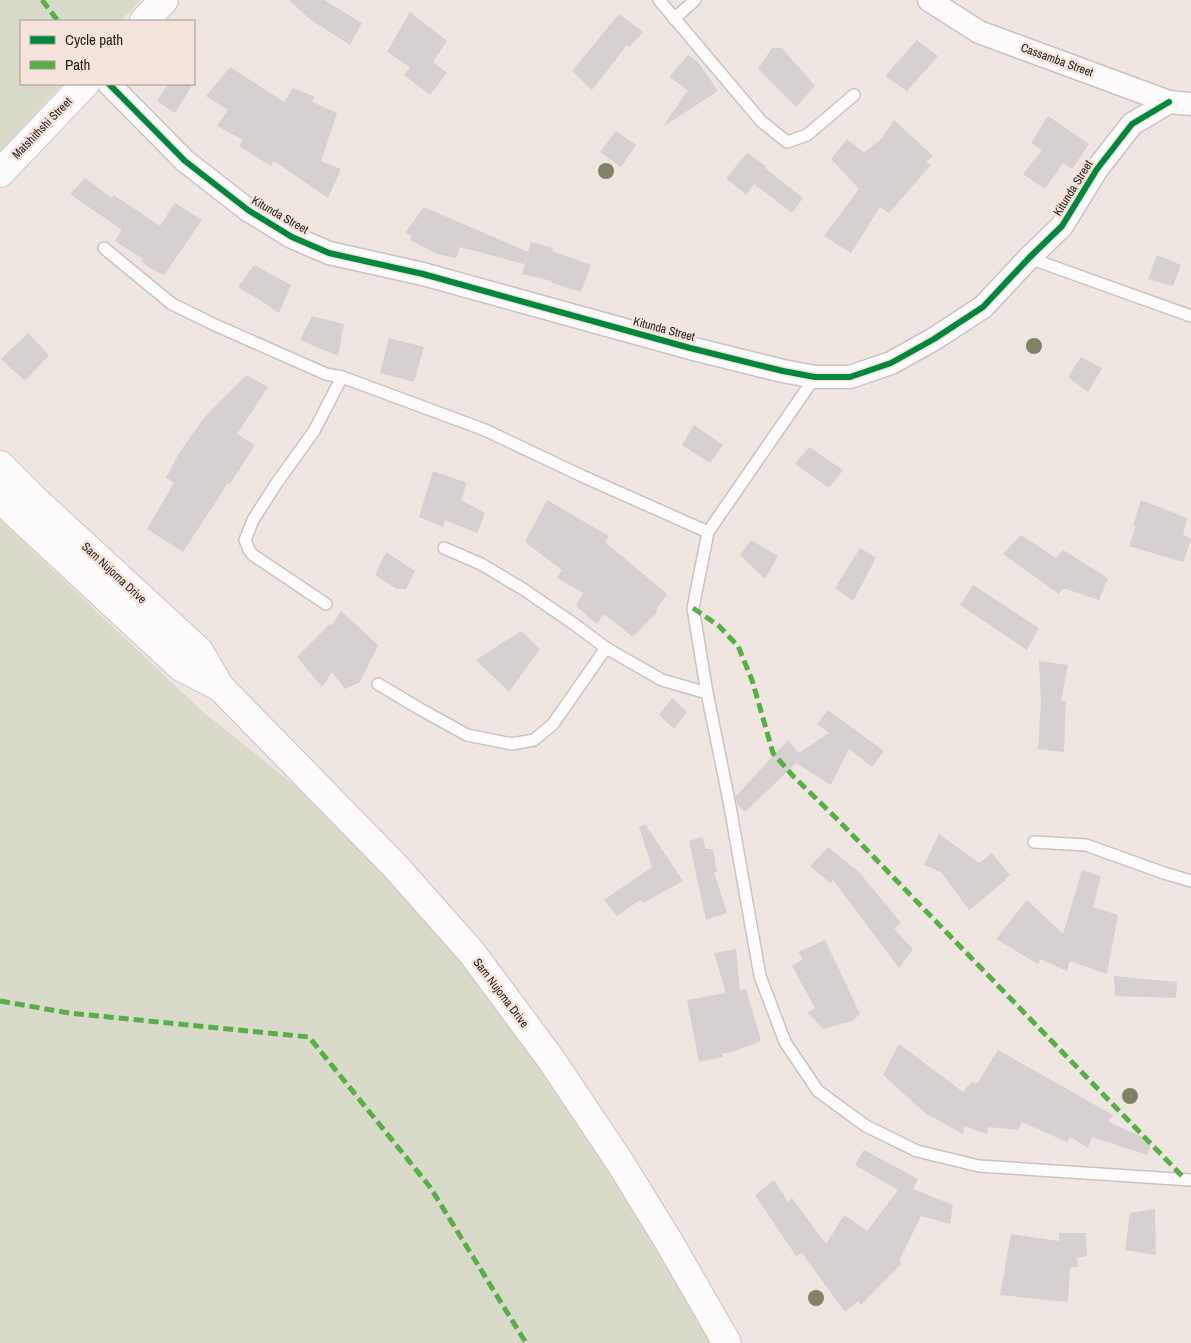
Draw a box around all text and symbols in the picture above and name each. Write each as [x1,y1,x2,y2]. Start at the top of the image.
legend [20,20,195,85]
text: Cycle path [65,29,123,50]
street label: Cassamba Street [1019,39,1096,81]
text: Path [65,54,90,75]
street label: Matshithshi Street [9,94,76,162]
street label: Kitunda Street [1050,157,1097,219]
street label: Kitunda Street [249,192,311,238]
street label: Kitunda Street [632,313,697,345]
street label: Sam Nujoma Drive [78,539,150,607]
street label: Sam Nujoma Drive [470,955,532,1031]

